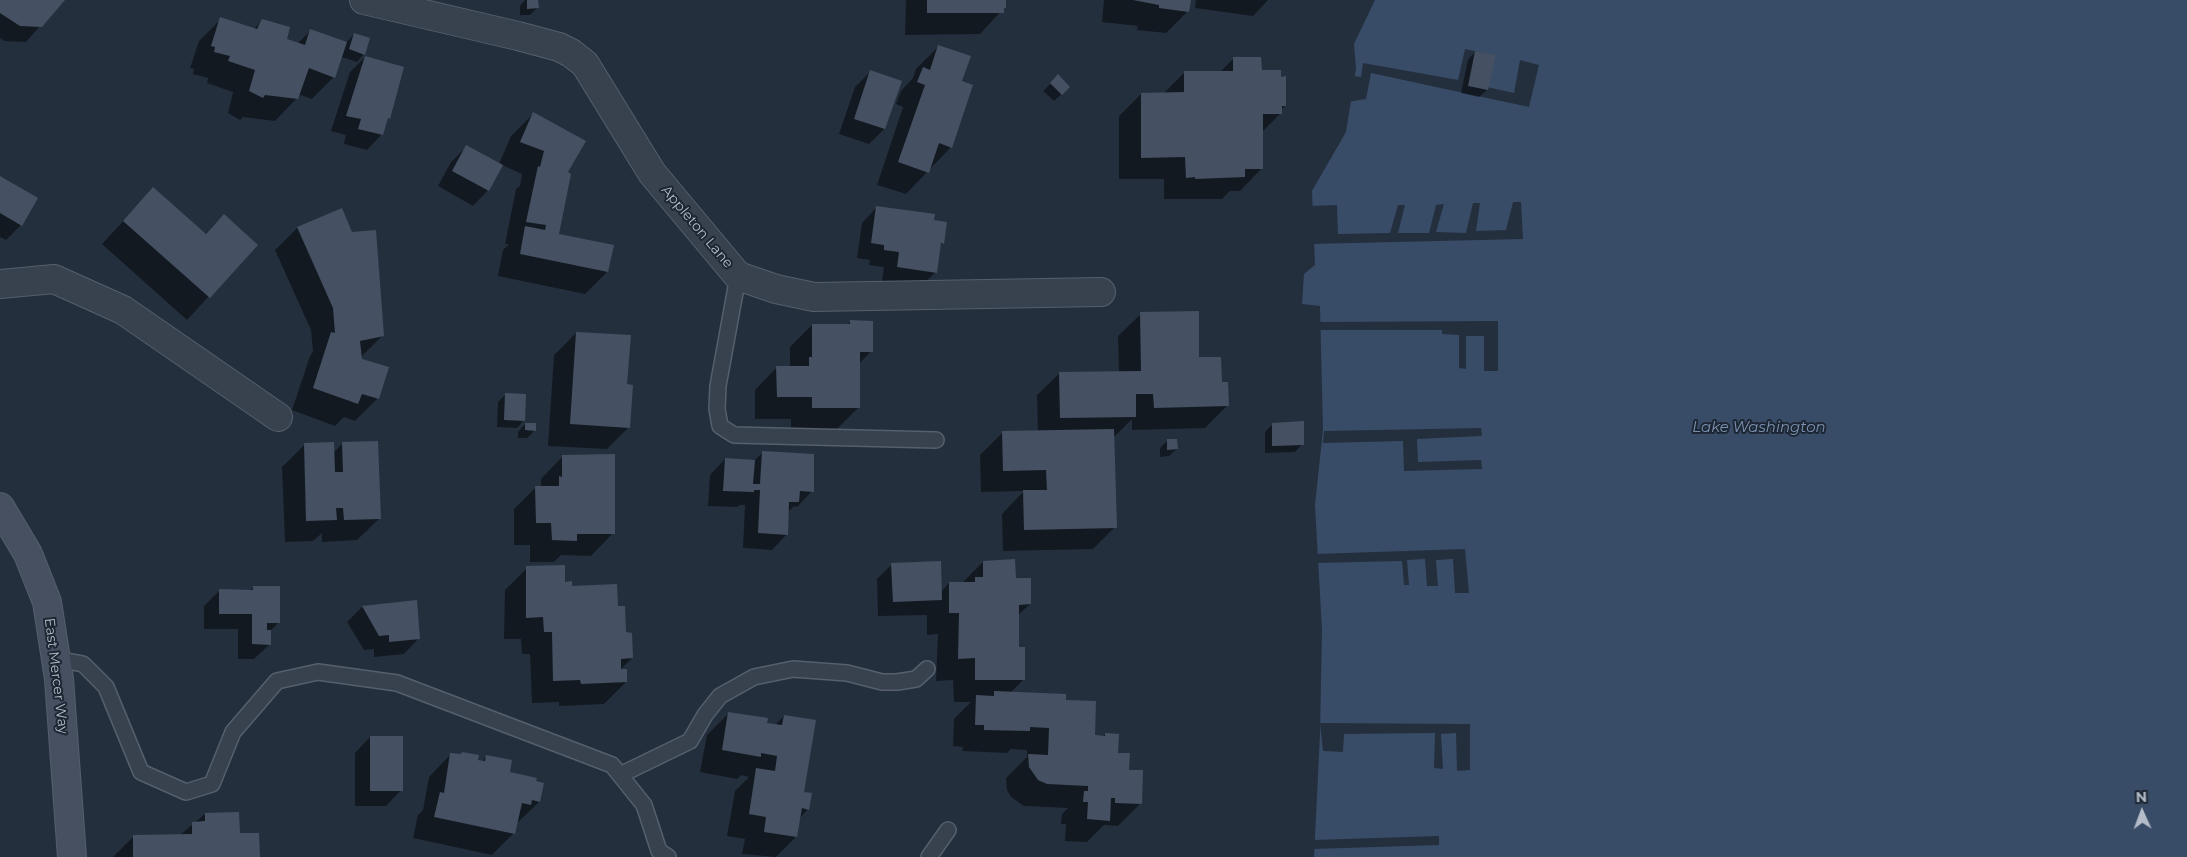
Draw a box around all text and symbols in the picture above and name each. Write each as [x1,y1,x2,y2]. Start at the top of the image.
street label: Appleton Lane [657,182,737,272]
water label: Lake Washington [1692,419,1826,437]
street label: East Mercer Way [41,617,71,735]
north arrow [2117,787,2167,837]
text: N [2136,788,2147,806]

